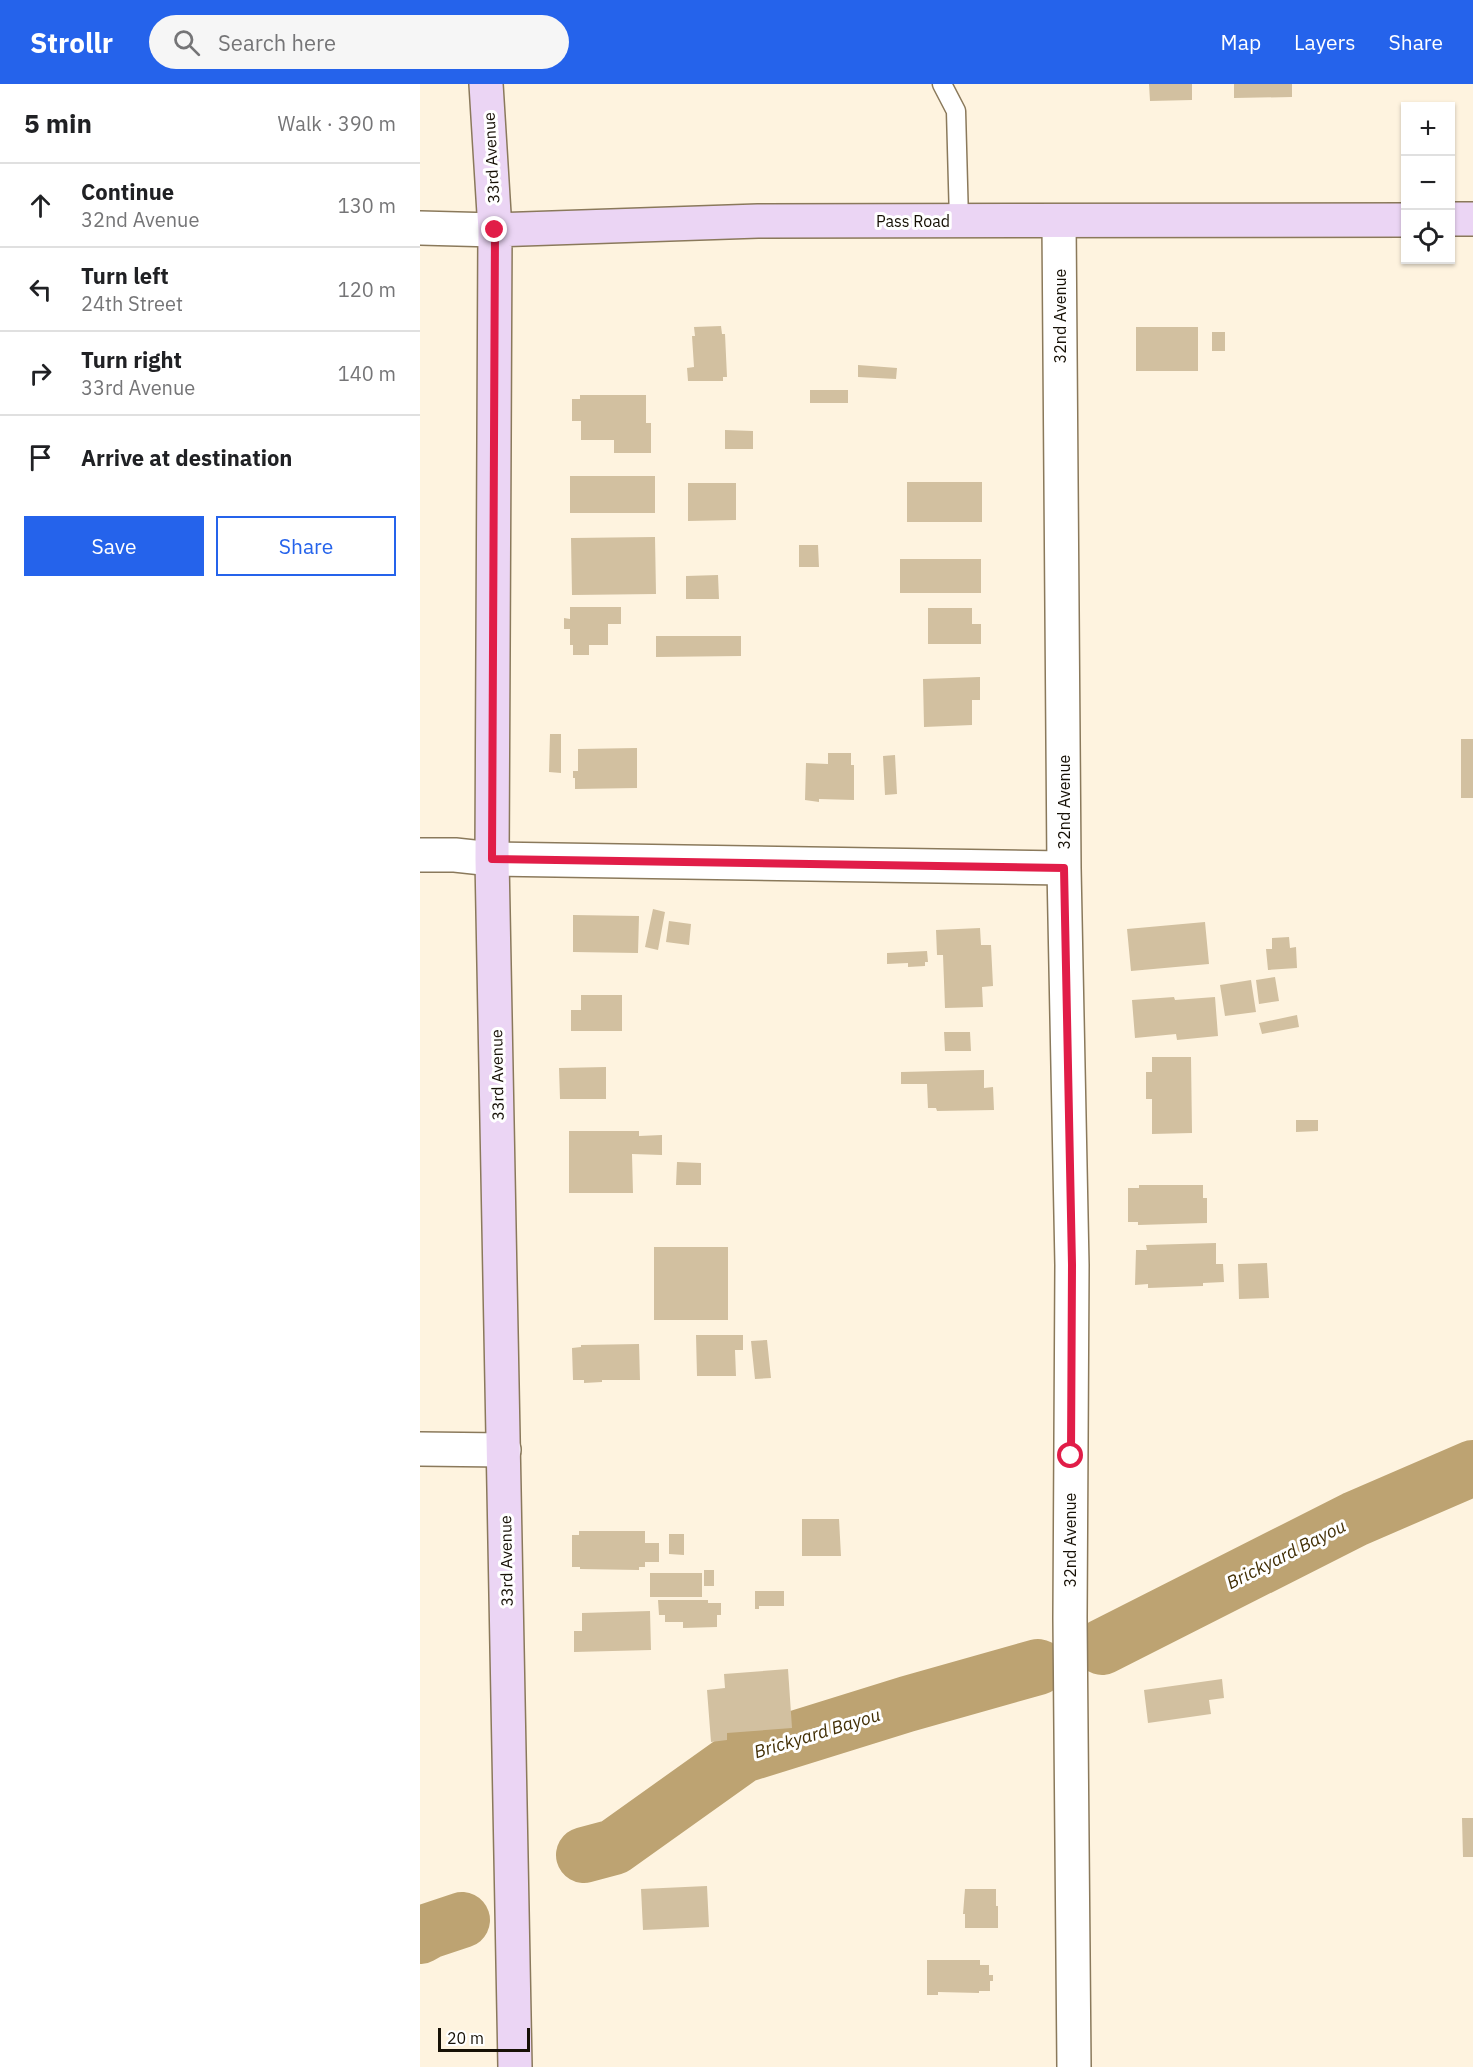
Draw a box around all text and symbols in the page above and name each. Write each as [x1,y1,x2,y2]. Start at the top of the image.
search box [149,15,569,69]
text: Strollr [30,24,113,61]
icon: search [170,26,203,59]
text: Search here [218,28,336,57]
text: Map [1221,28,1261,56]
text: Layers [1294,28,1356,56]
text: Share [1389,28,1443,56]
map controls [1401,102,1455,264]
button: + [1401,102,1455,156]
text: 5 min [24,106,92,140]
text: Walk · 390 m [278,110,396,137]
street label: 33rd Avenue [479,112,503,204]
button: − [1401,156,1455,210]
text: Continue [81,177,174,206]
icon: ahead [24,189,57,222]
text: 130 m [338,192,396,219]
text: 32nd Avenue [81,206,199,233]
button: locate [1401,210,1455,264]
street label: Pass Road [876,211,950,231]
route end [481,216,507,242]
text: Turn left [81,261,169,290]
street label: 32nd Avenue [1050,268,1070,363]
icon: left [24,273,57,306]
text: 120 m [338,276,396,303]
text: 24th Street [81,290,183,317]
text: Turn right [81,345,182,374]
icon: right [24,357,57,390]
text: 140 m [338,360,396,387]
text: 33rd Avenue [81,374,195,401]
icon: arrive [24,441,57,474]
text: Arrive at destination [81,443,292,472]
button: Save [24,516,204,576]
button: Share [216,516,396,576]
street label: 32nd Avenue [1054,754,1074,849]
street label: 33rd Avenue [486,1029,508,1121]
route start [1057,1442,1083,1468]
street label: 32nd Avenue [1060,1492,1080,1587]
water label: Brickyard Bayou [1222,1514,1350,1594]
street label: 33rd Avenue [495,1515,517,1607]
water label: Brickyard Bayou [751,1703,883,1763]
scale bar [438,2025,530,2052]
text: 20 m [447,2028,484,2048]

